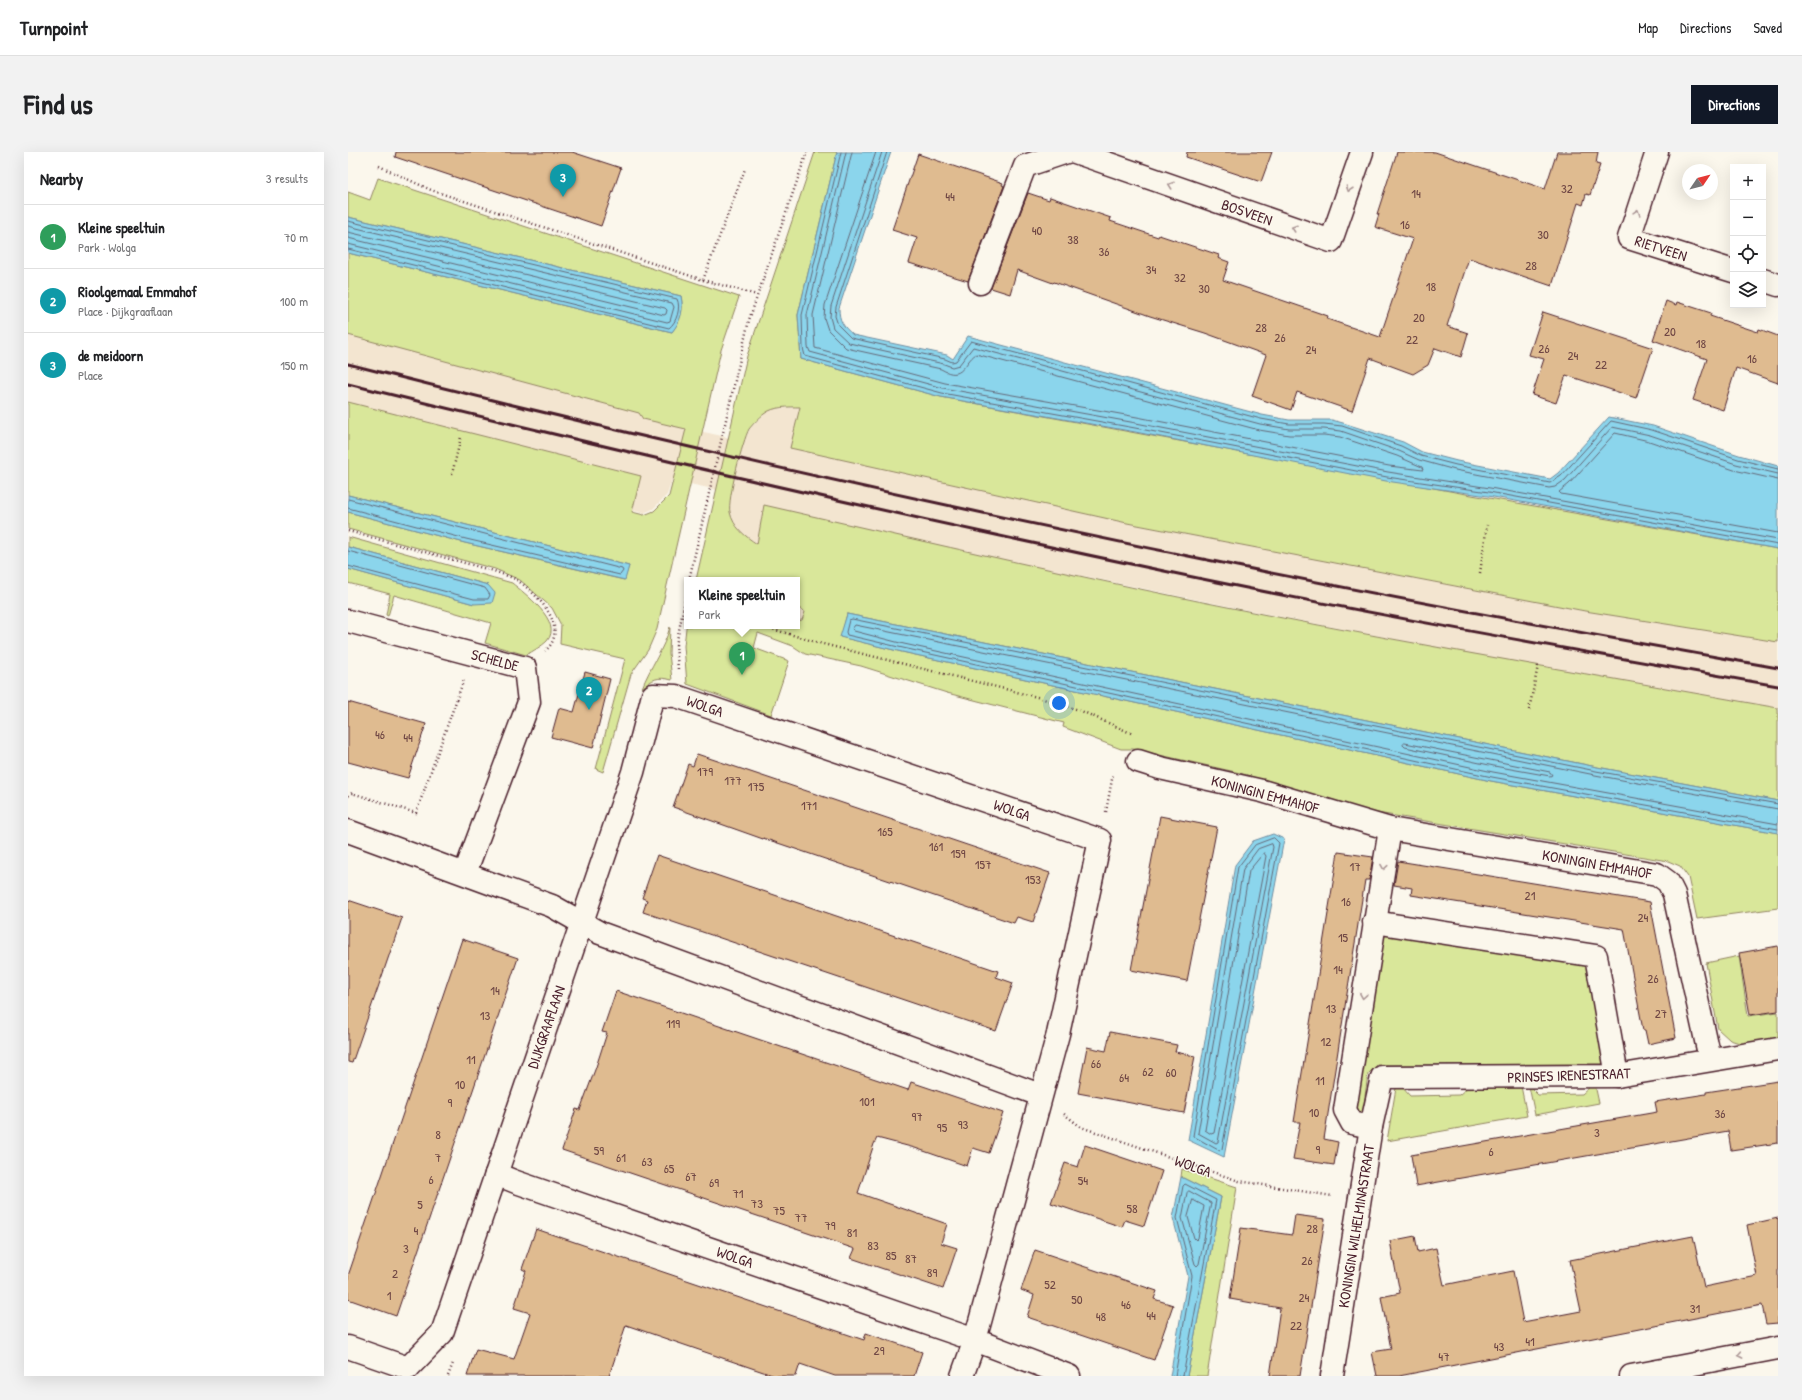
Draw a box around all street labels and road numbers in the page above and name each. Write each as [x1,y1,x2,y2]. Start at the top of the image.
street label: BOSVEEN [1219,194,1275,230]
street label: RIETVEEN [1632,230,1690,266]
street label: SCHELDE [469,644,521,676]
street label: WOLGA [684,690,727,722]
street label: KONINGIN EMMAHOF [1209,770,1321,819]
street label: WOLGA [991,794,1034,826]
street label: KONINGIN EMMAHOF [1541,844,1654,884]
street label: DIJKGRAAFLAAN [522,983,570,1071]
street label: PRINSES IRENESTRAAT [1507,1062,1632,1088]
street label: KONINGIN WILHELMINASTRAAT [1333,1142,1379,1309]
street label: WOLGA [1172,1150,1215,1182]
street label: WOLGA [714,1241,757,1273]

